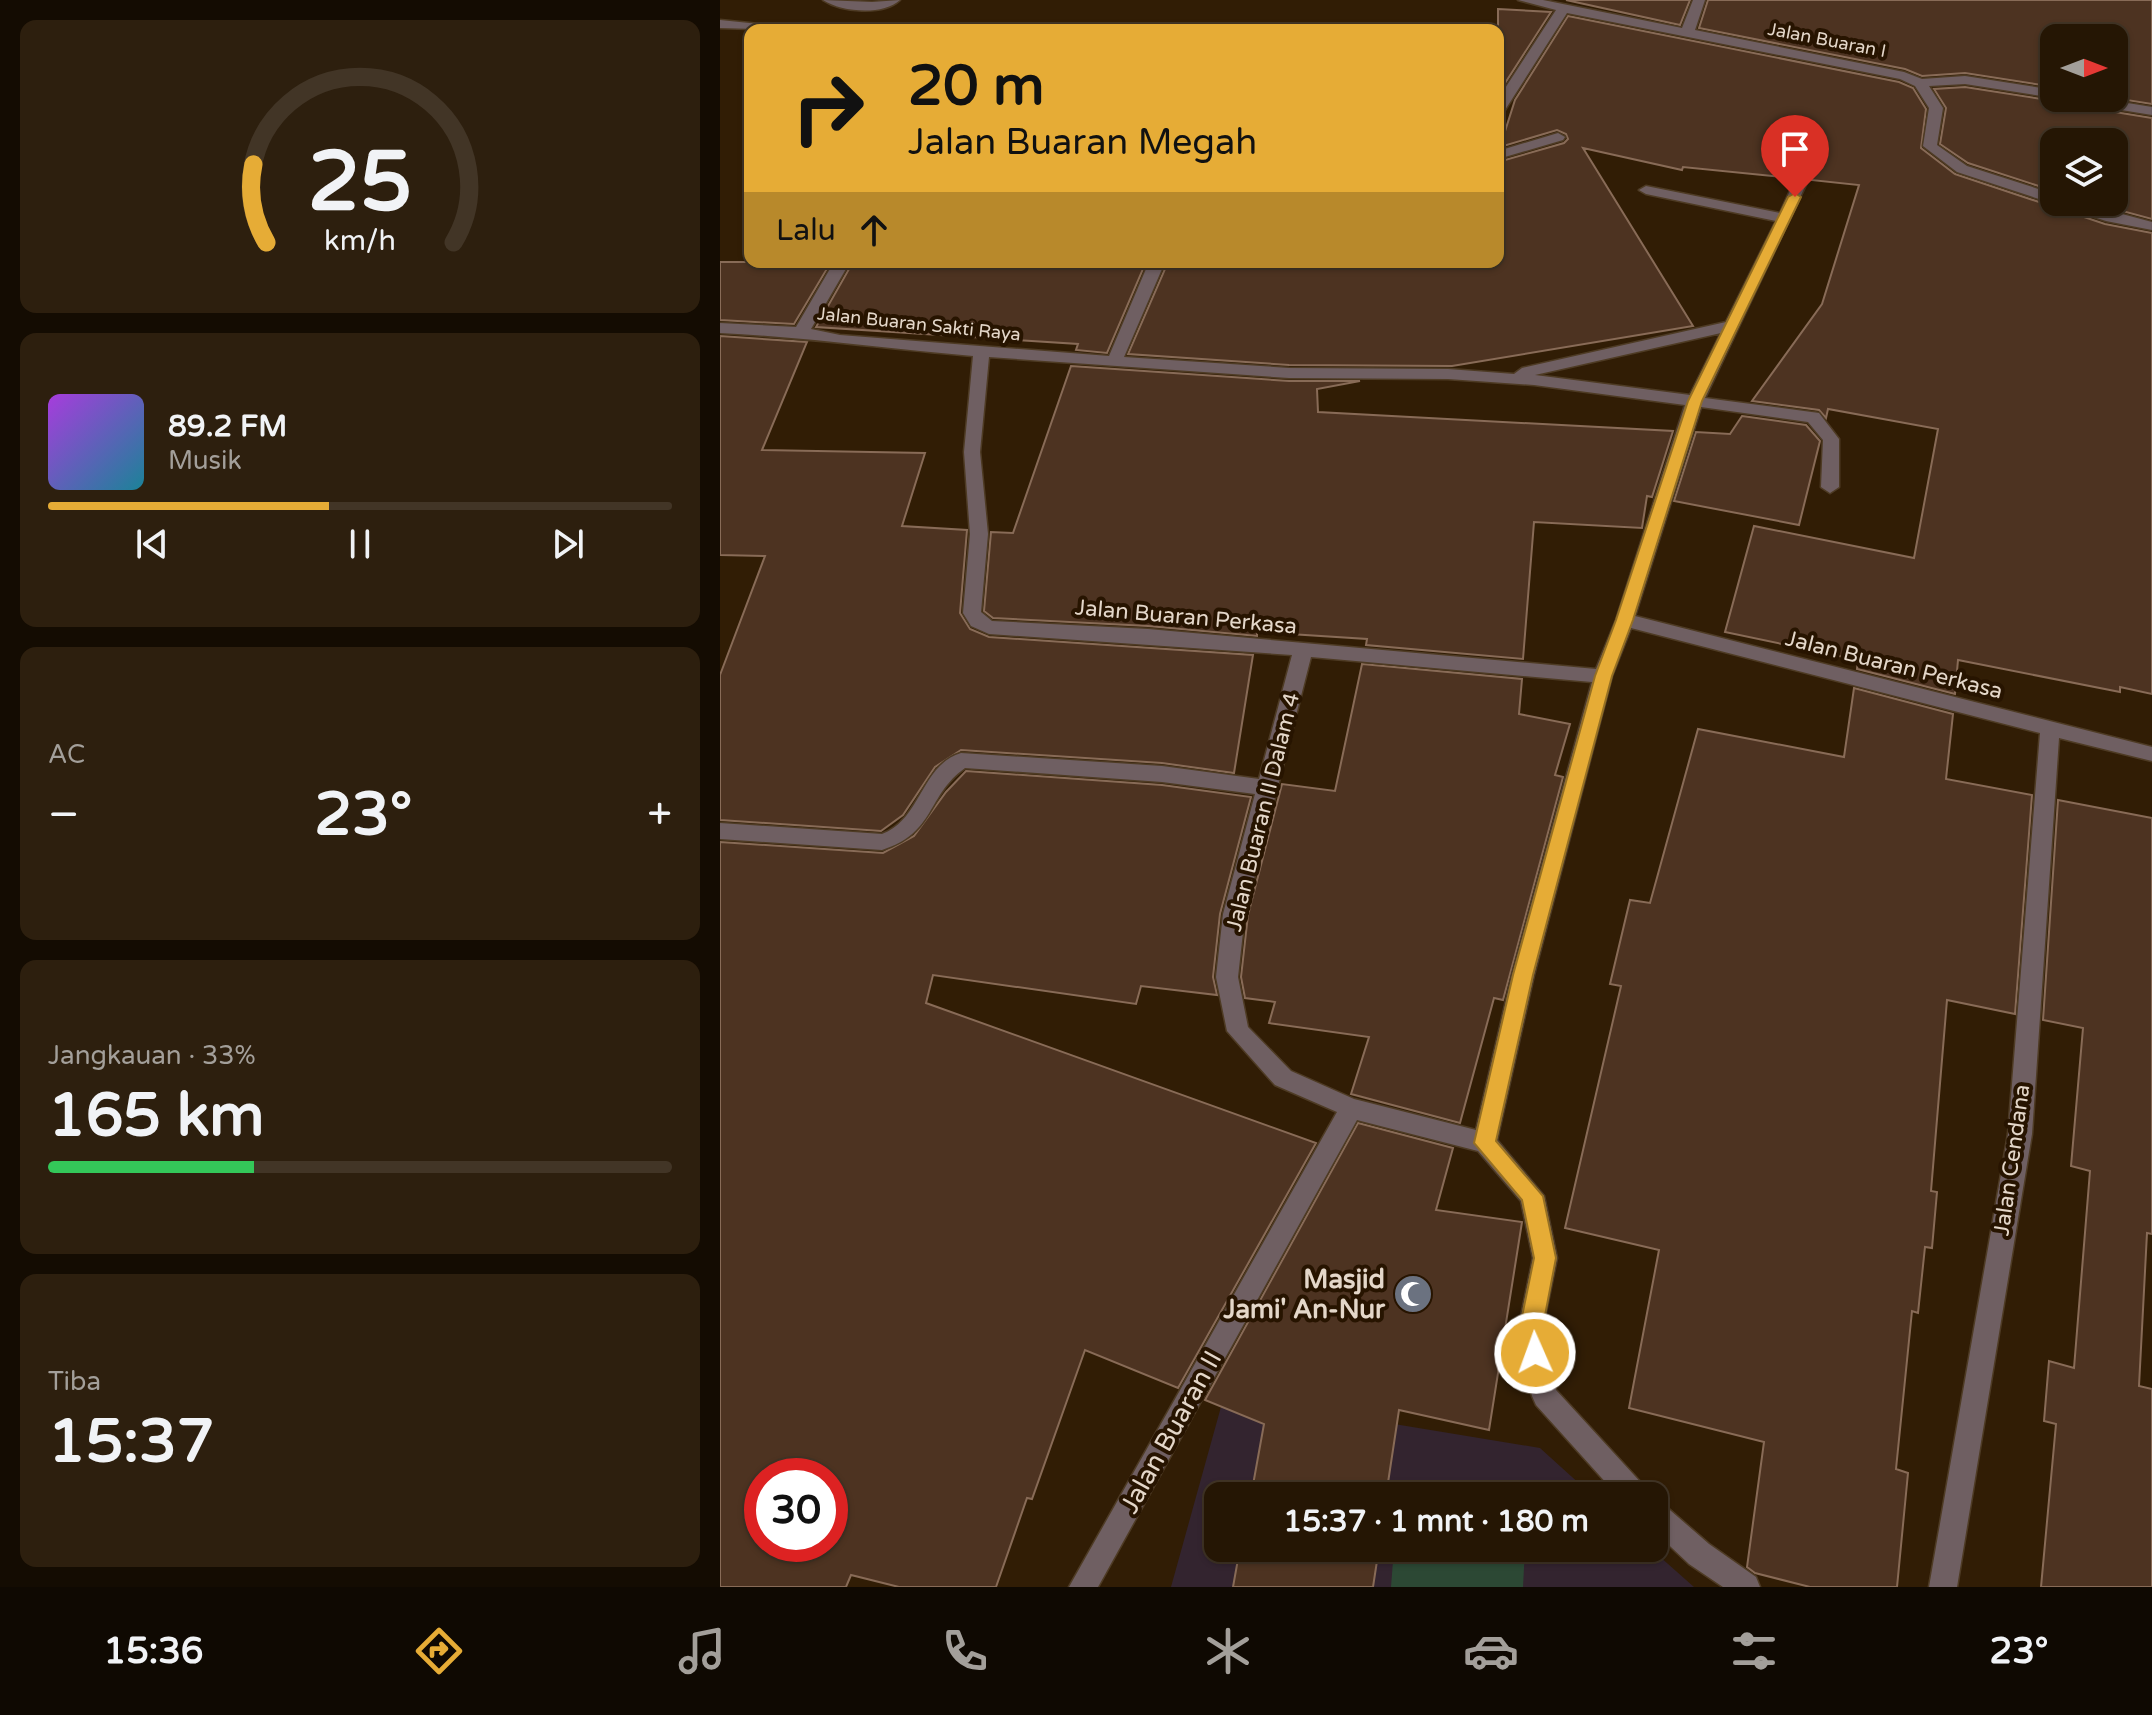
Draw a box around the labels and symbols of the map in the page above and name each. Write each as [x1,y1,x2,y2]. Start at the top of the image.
street label: Jalan Buaran I [1766,18,1888,62]
north arrow [2040,24,2128,112]
pin [1761,115,1829,197]
street label: Jalan Buaran Sakti Raya [816,302,1022,346]
street label: Jalan Buaran Perkasa [1074,594,1298,640]
street label: Jalan Buaran Perkasa [1783,625,2005,705]
street label: Jalan Buaran II Dalam 4 [1221,690,1305,934]
street label: Jalan Cendana [1989,1083,2035,1237]
place label: Masjid Jami' An-Nur [1222,1264,1386,1325]
mosque icon: Masjid Jami' An-Nur [1392,1273,1434,1315]
position arrow [1493,1311,1577,1395]
street label: Jalan Buaran II [1114,1345,1228,1519]
speed limit sign: 30 [744,1458,848,1562]

